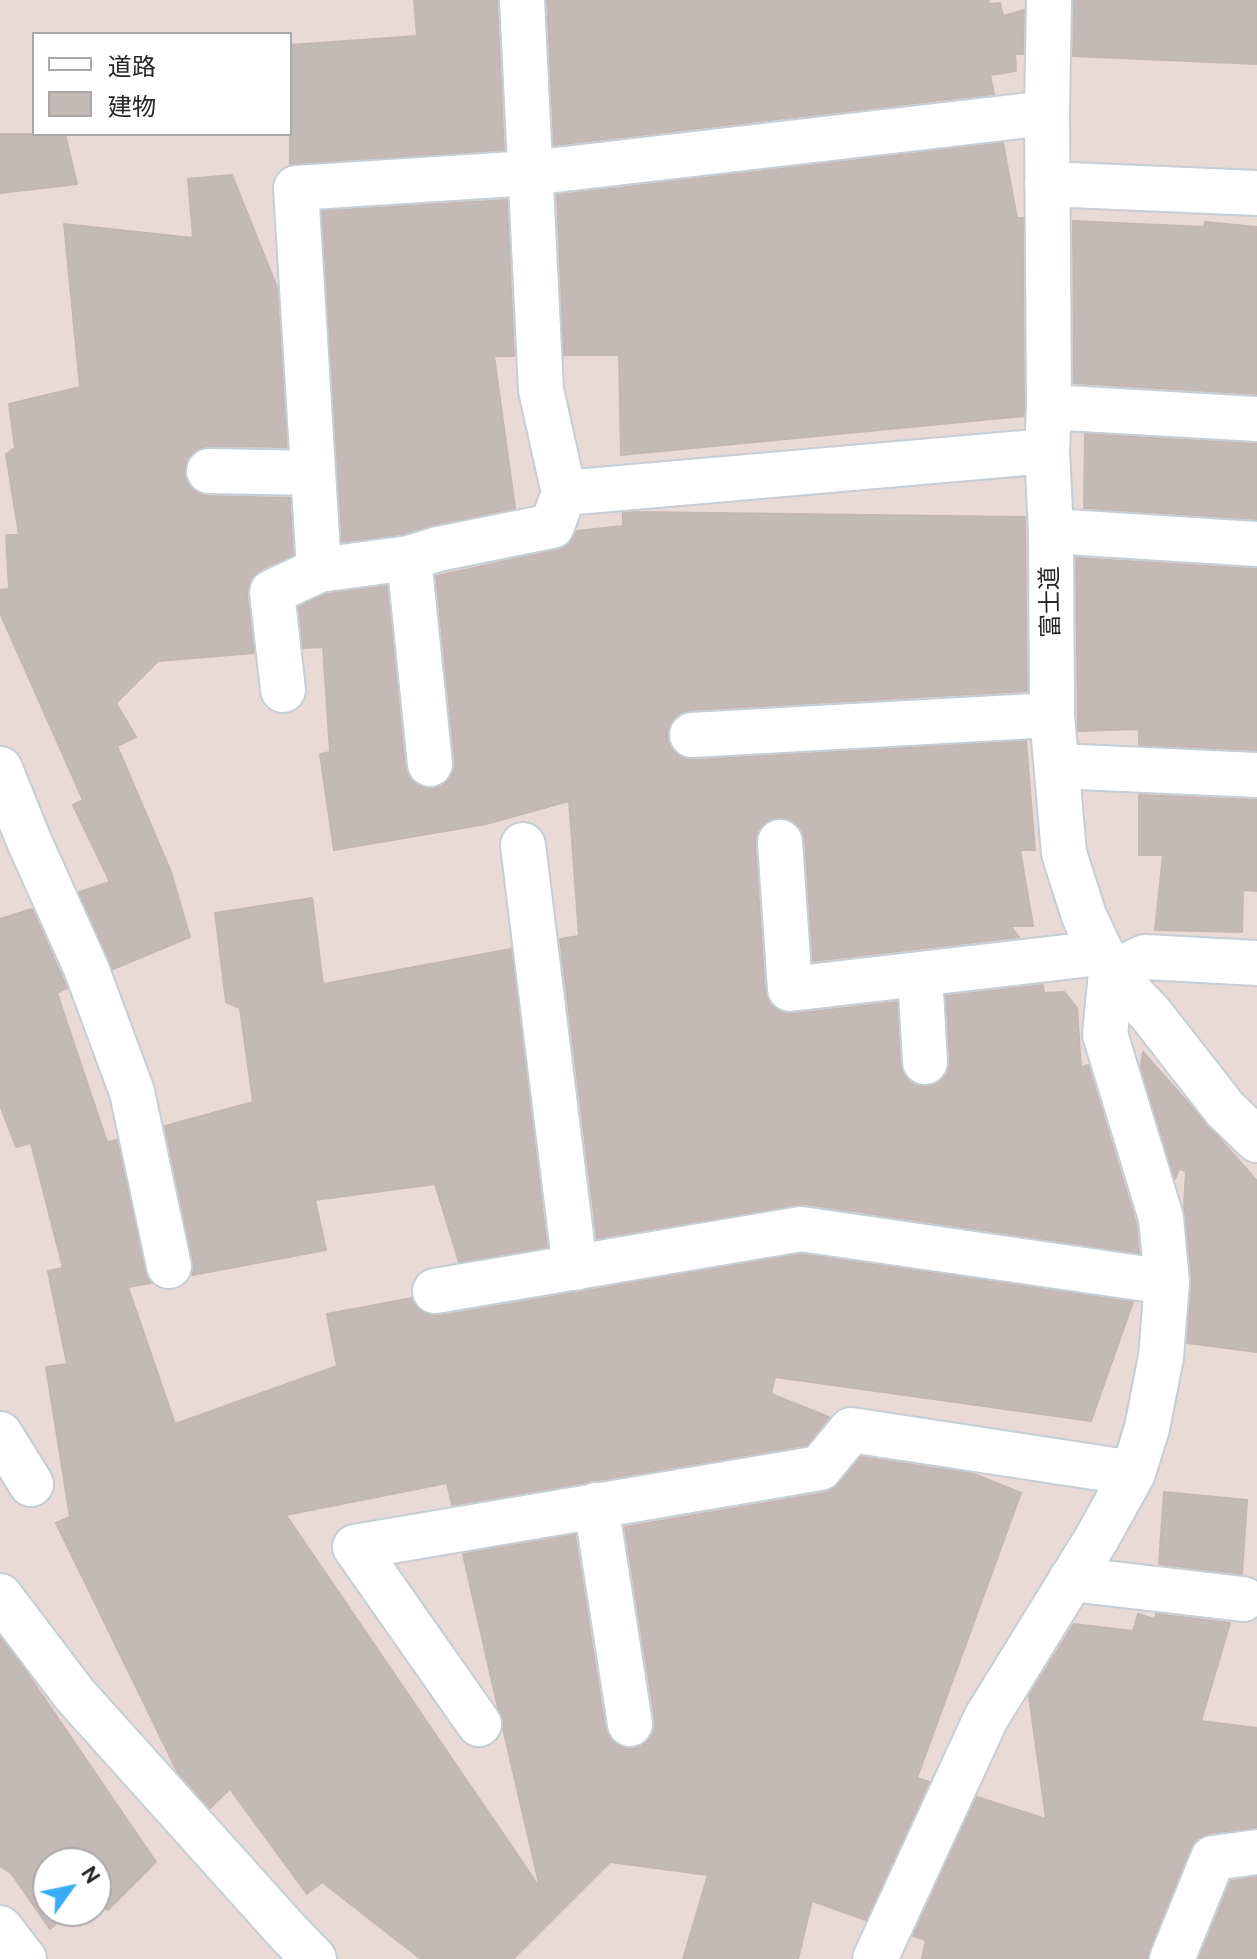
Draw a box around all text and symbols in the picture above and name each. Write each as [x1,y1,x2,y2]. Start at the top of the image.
legend [32,32,292,136]
text: 道路 [108,52,156,81]
text: 建物 [108,92,156,121]
street label: 富士道 [1036,566,1066,638]
north arrow [32,1847,112,1927]
text: N [75,1861,106,1889]

